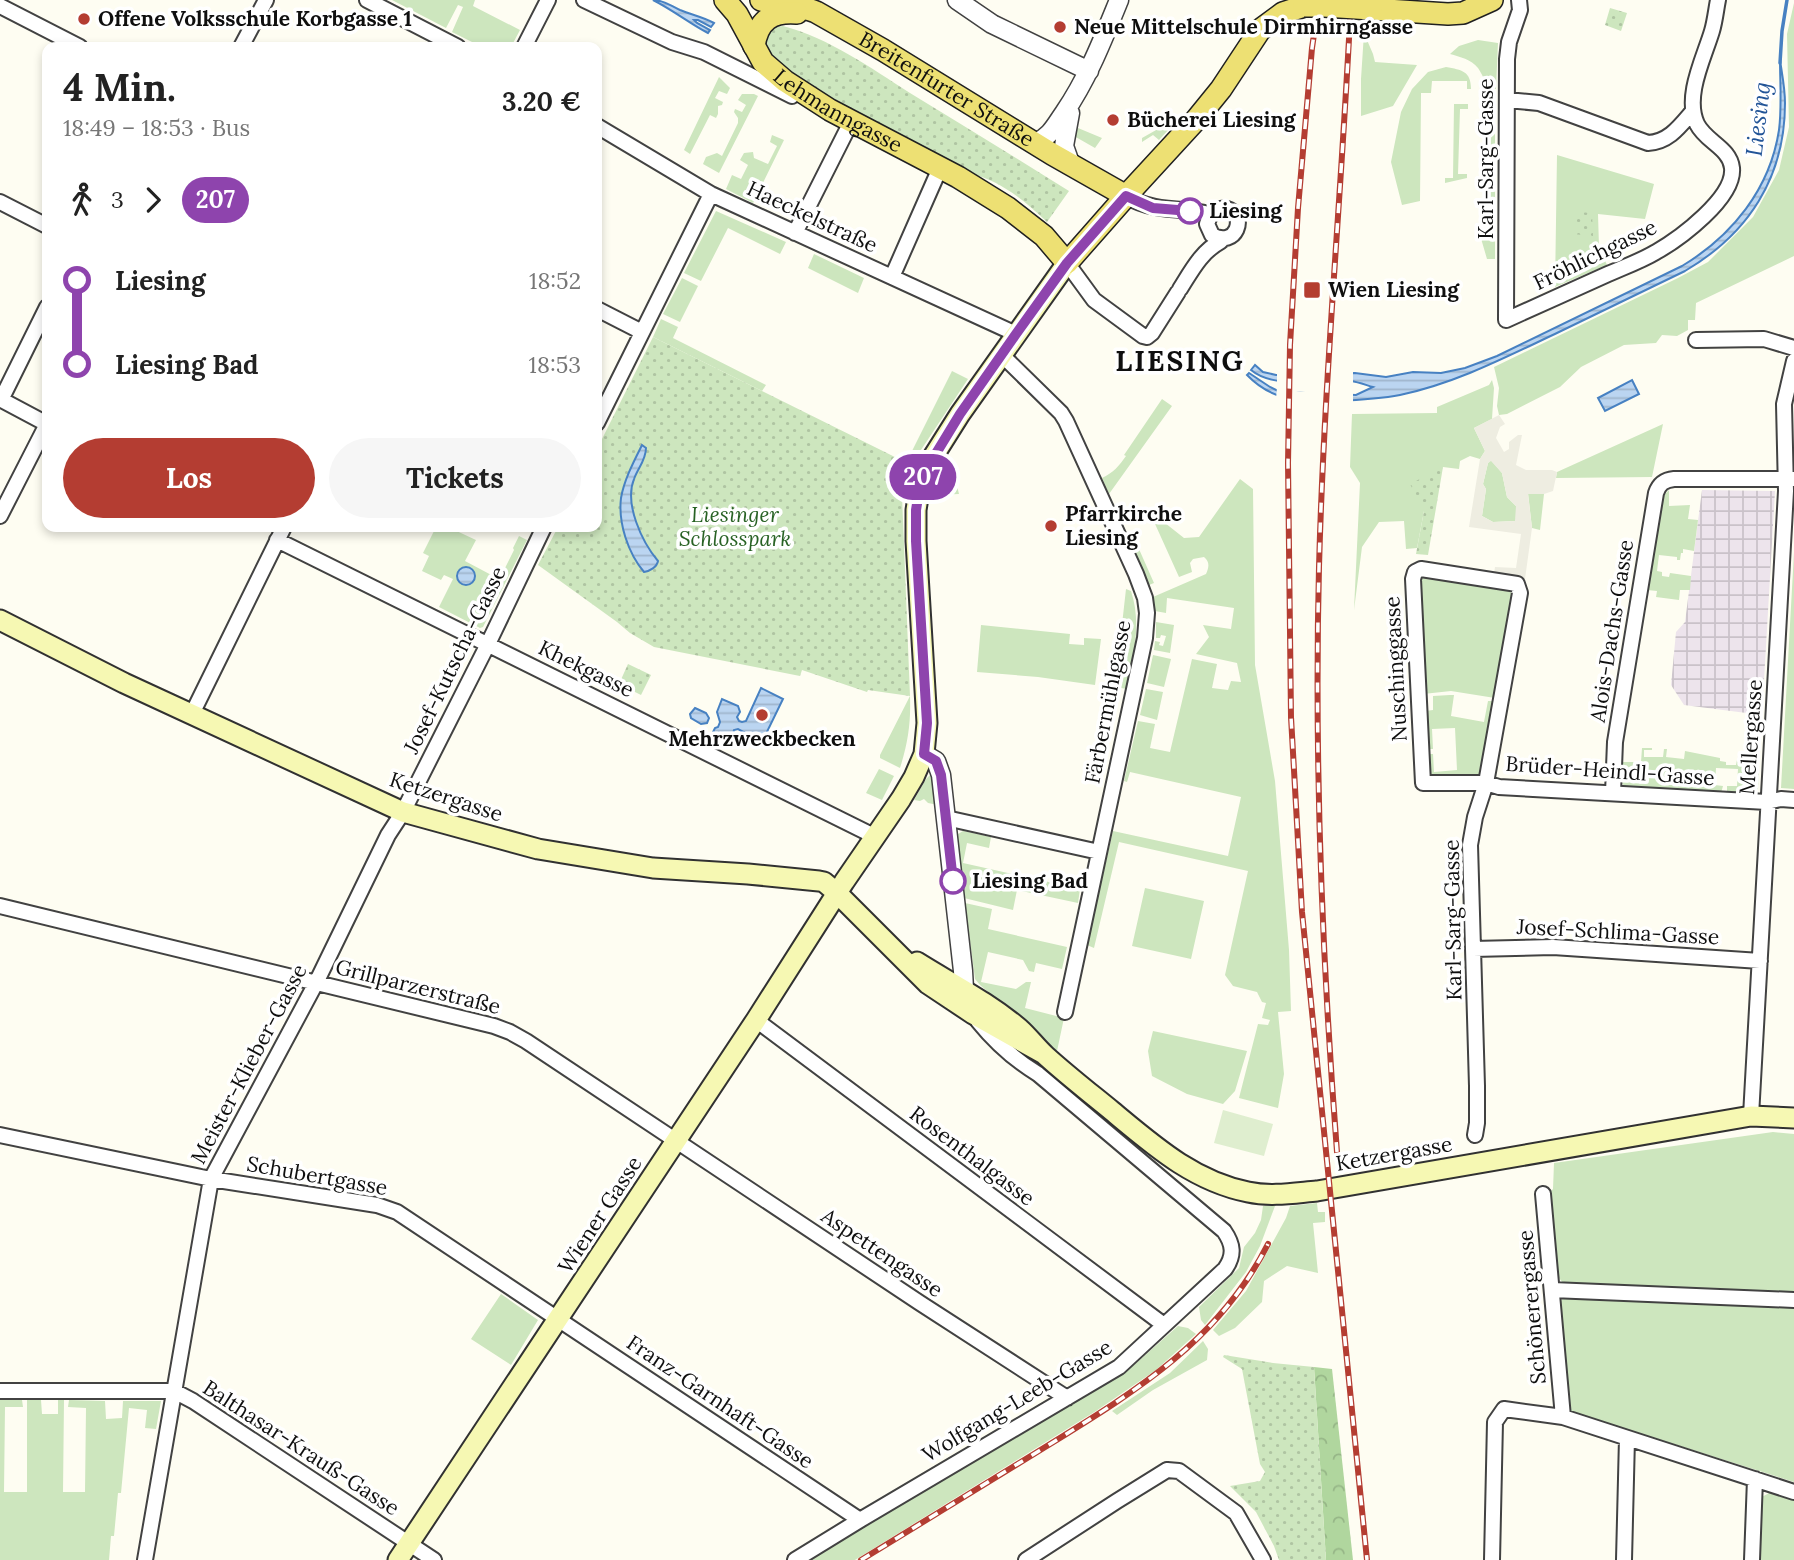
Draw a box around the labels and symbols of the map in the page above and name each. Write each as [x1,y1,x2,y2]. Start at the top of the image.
place label: Offene Volksschule Korbgasse 1 [98,5,412,32]
marker: Offene Volksschule Korbgasse 1 [76,11,92,27]
place label: Neue Mittelschule Dirmhirngasse [1074,13,1413,40]
marker: Neue Mittelschule Dirmhirngasse [1052,19,1068,35]
street label: Breitenfurter Straße [854,25,1039,153]
street label: Lehmanngasse [768,63,907,158]
street label: Karl-Sarg-Gasse [1472,78,1499,240]
water label: Liesing [1739,80,1776,158]
place label: Bücherei Liesing [1127,106,1297,133]
marker: Bücherei Liesing [1105,112,1121,128]
street label: Haeckelstraße [743,175,882,259]
place label: Liesing [1209,197,1283,224]
marker: Liesing [1177,198,1203,224]
street label: Fröhlichgasse [1529,213,1661,296]
place label: Wien Liesing [1328,276,1460,303]
marker: Wien Liesing [1302,280,1322,300]
district label: LIESING [1115,343,1245,379]
line badge: 207 [883,454,963,500]
place label: Pfarrkirche Liesing [1065,500,1182,551]
park label: Liesinger Schlosspark [679,501,791,552]
marker: Pfarrkirche Liesing [1043,518,1059,534]
street label: Alois-Dachs-Gasse [1584,538,1639,725]
street label: Josef-Kutscha-Gasse [397,562,512,759]
street label: Nuschinggasse [1378,596,1413,742]
street label: Färbermühlgasse [1078,618,1137,786]
street label: Khekgasse [534,634,638,703]
street label: Mellergasse [1733,678,1768,796]
marker: Mehrzweckbecken [754,707,770,723]
place label: Mehrzweckbecken [668,725,856,752]
street label: Brüder-Heindl-Gasse [1505,750,1715,791]
street label: Ketzergasse [386,766,506,828]
street label: Karl-Sarg-Gasse [1438,839,1467,1001]
place label: Liesing Bad [972,867,1088,894]
marker: Liesing Bad [940,868,966,894]
street label: Josef-Schlima-Gasse [1515,913,1720,950]
street label: Grillparzerstraße [333,953,503,1020]
street label: Meister-Klieber-Gasse [184,959,313,1168]
street label: Rosenthalgasse [904,1100,1040,1211]
street label: Ketzergasse [1334,1130,1454,1177]
street label: Schubertgasse [245,1150,390,1201]
street label: Wiener Gasse [552,1151,647,1278]
street label: Aspettengasse [816,1202,948,1303]
street label: Schönerergasse [1511,1229,1552,1385]
street label: Franz-Garnhaft-Gasse [622,1329,819,1474]
street label: Wolfgang-Leeb-Gasse [917,1333,1117,1468]
street label: Balthasar-Krauß-Gasse [198,1374,405,1521]

